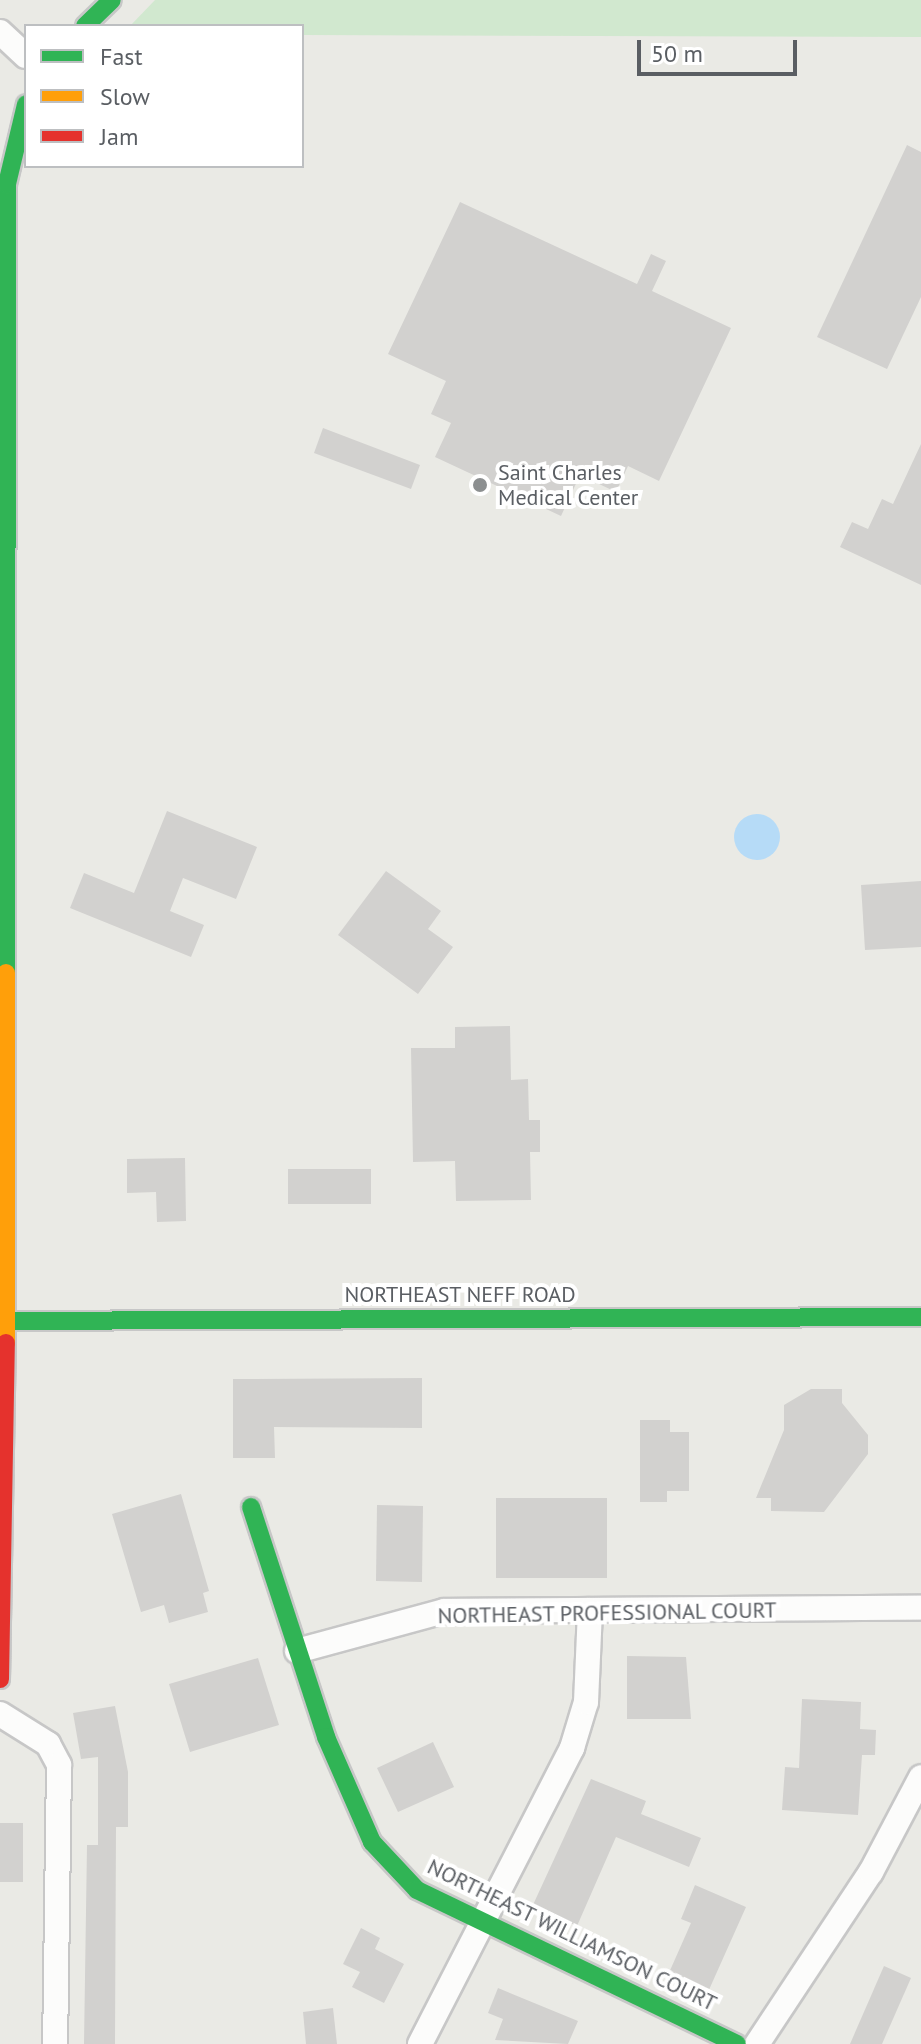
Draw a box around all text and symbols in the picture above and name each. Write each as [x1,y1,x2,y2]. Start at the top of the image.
legend [24,24,304,168]
scale bar [641,24,801,74]
text: 50 m [651,38,703,69]
text: Fast [100,41,143,72]
text: Slow [100,81,150,112]
text: Jam [100,121,138,152]
place label: Saint Charles Medical Center [498,459,638,510]
marker: Saint Charles Medical Center [469,474,491,496]
street label: NORTHEAST NEFF ROAD [344,1282,576,1308]
street label: NORTHEAST PROFESSIONAL COURT [436,1597,778,1629]
street label: NORTHEAST WILLIAMSON COURT [422,1853,722,2017]

